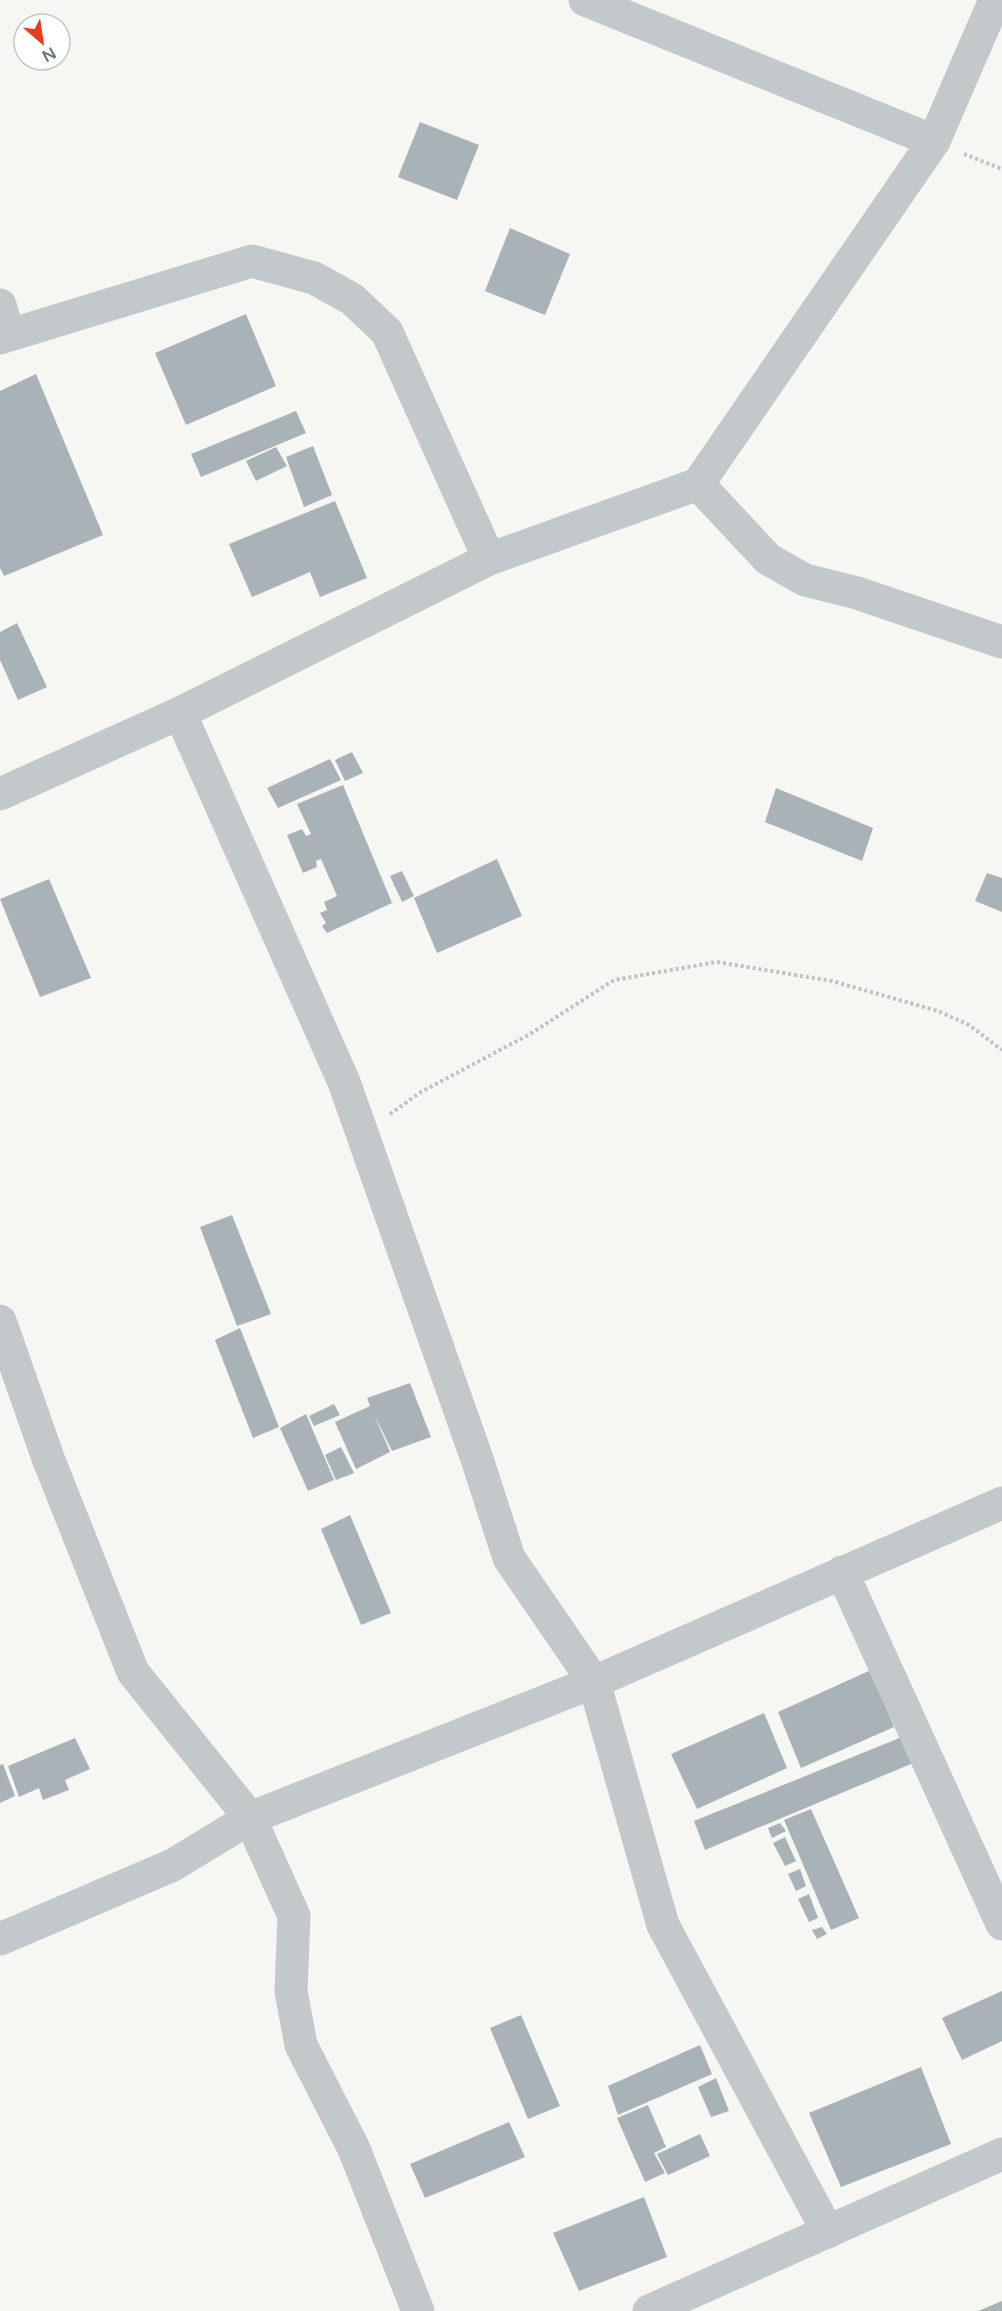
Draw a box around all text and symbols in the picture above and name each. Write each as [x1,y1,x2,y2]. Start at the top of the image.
north arrow [12,12,72,72]
text: N [38,42,59,66]

